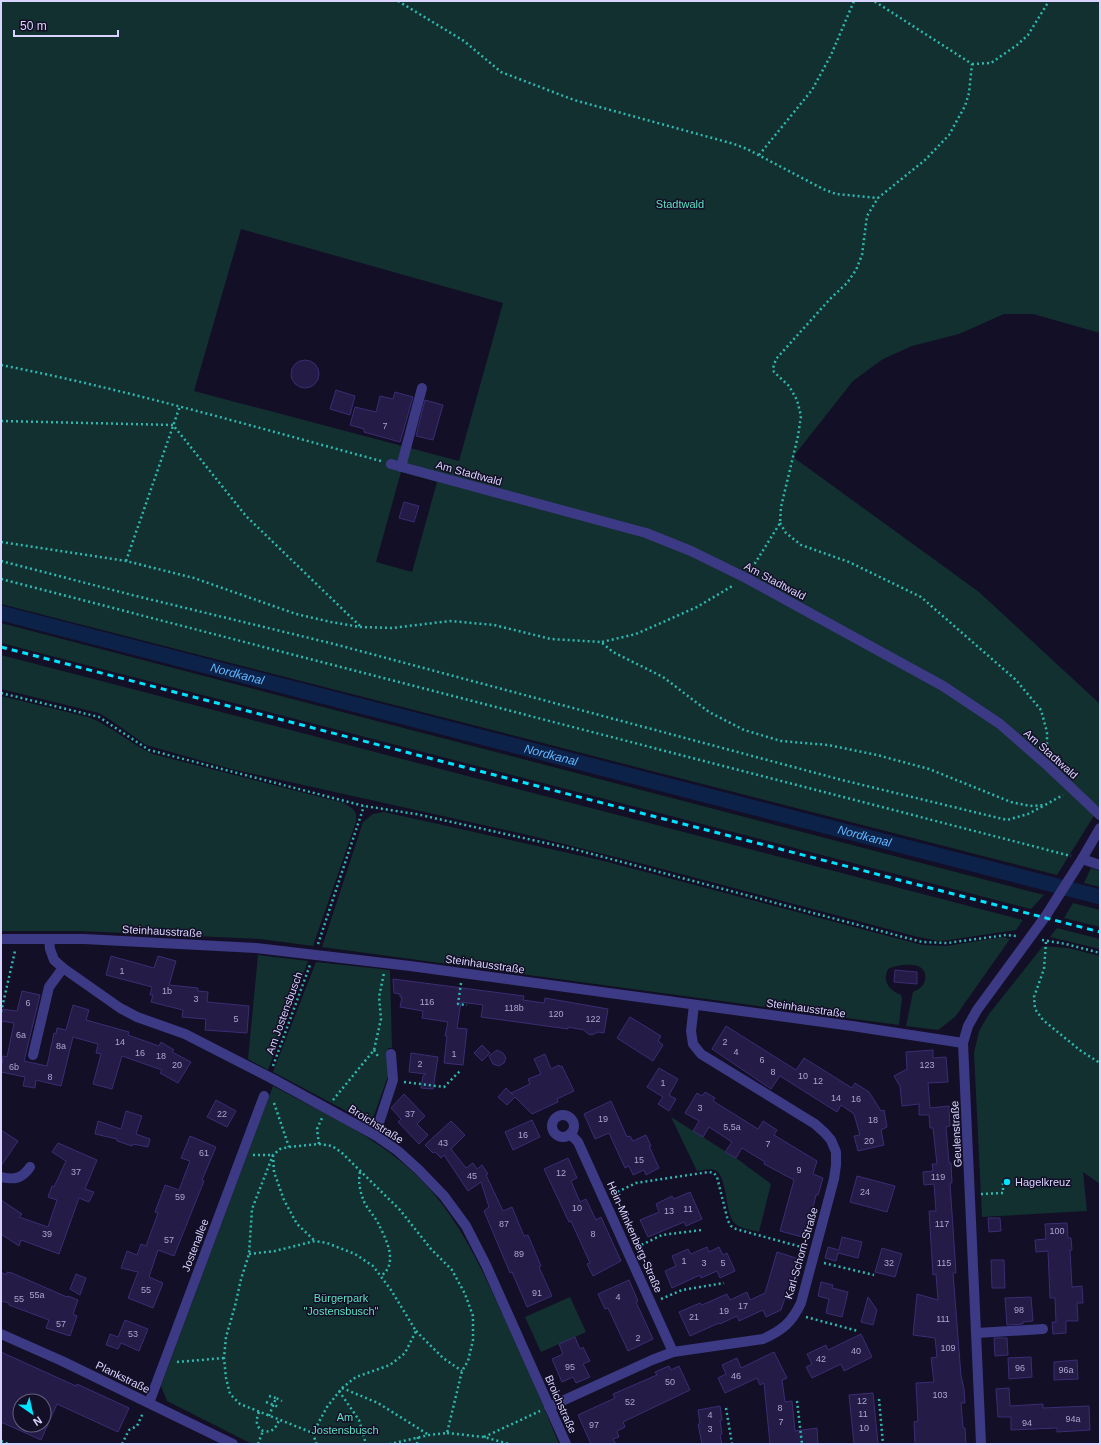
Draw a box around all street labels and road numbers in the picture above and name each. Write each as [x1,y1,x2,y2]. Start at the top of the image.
street label: Am Stadtwald [435,458,503,488]
street label: Am Stadtwald [742,560,808,602]
street label: Am Stadtwald [1022,727,1080,781]
street label: Steinhausstraße [122,923,202,939]
street label: Steinhausstraße [445,952,525,976]
street label: Am Jostensbusch [264,970,304,1056]
street label: Steinhausstraße [766,996,846,1020]
street label: Geulenstraße [948,1100,964,1168]
street label: Broichstraße [346,1102,406,1146]
street label: Hein-Minkenberg-Straße [605,1180,665,1294]
street label: Karl-Schorn-Straße [782,1206,820,1300]
street label: Jostenallee [179,1217,211,1273]
street label: Plankstraße [94,1359,152,1395]
street label: Broichstraße [543,1373,579,1435]

